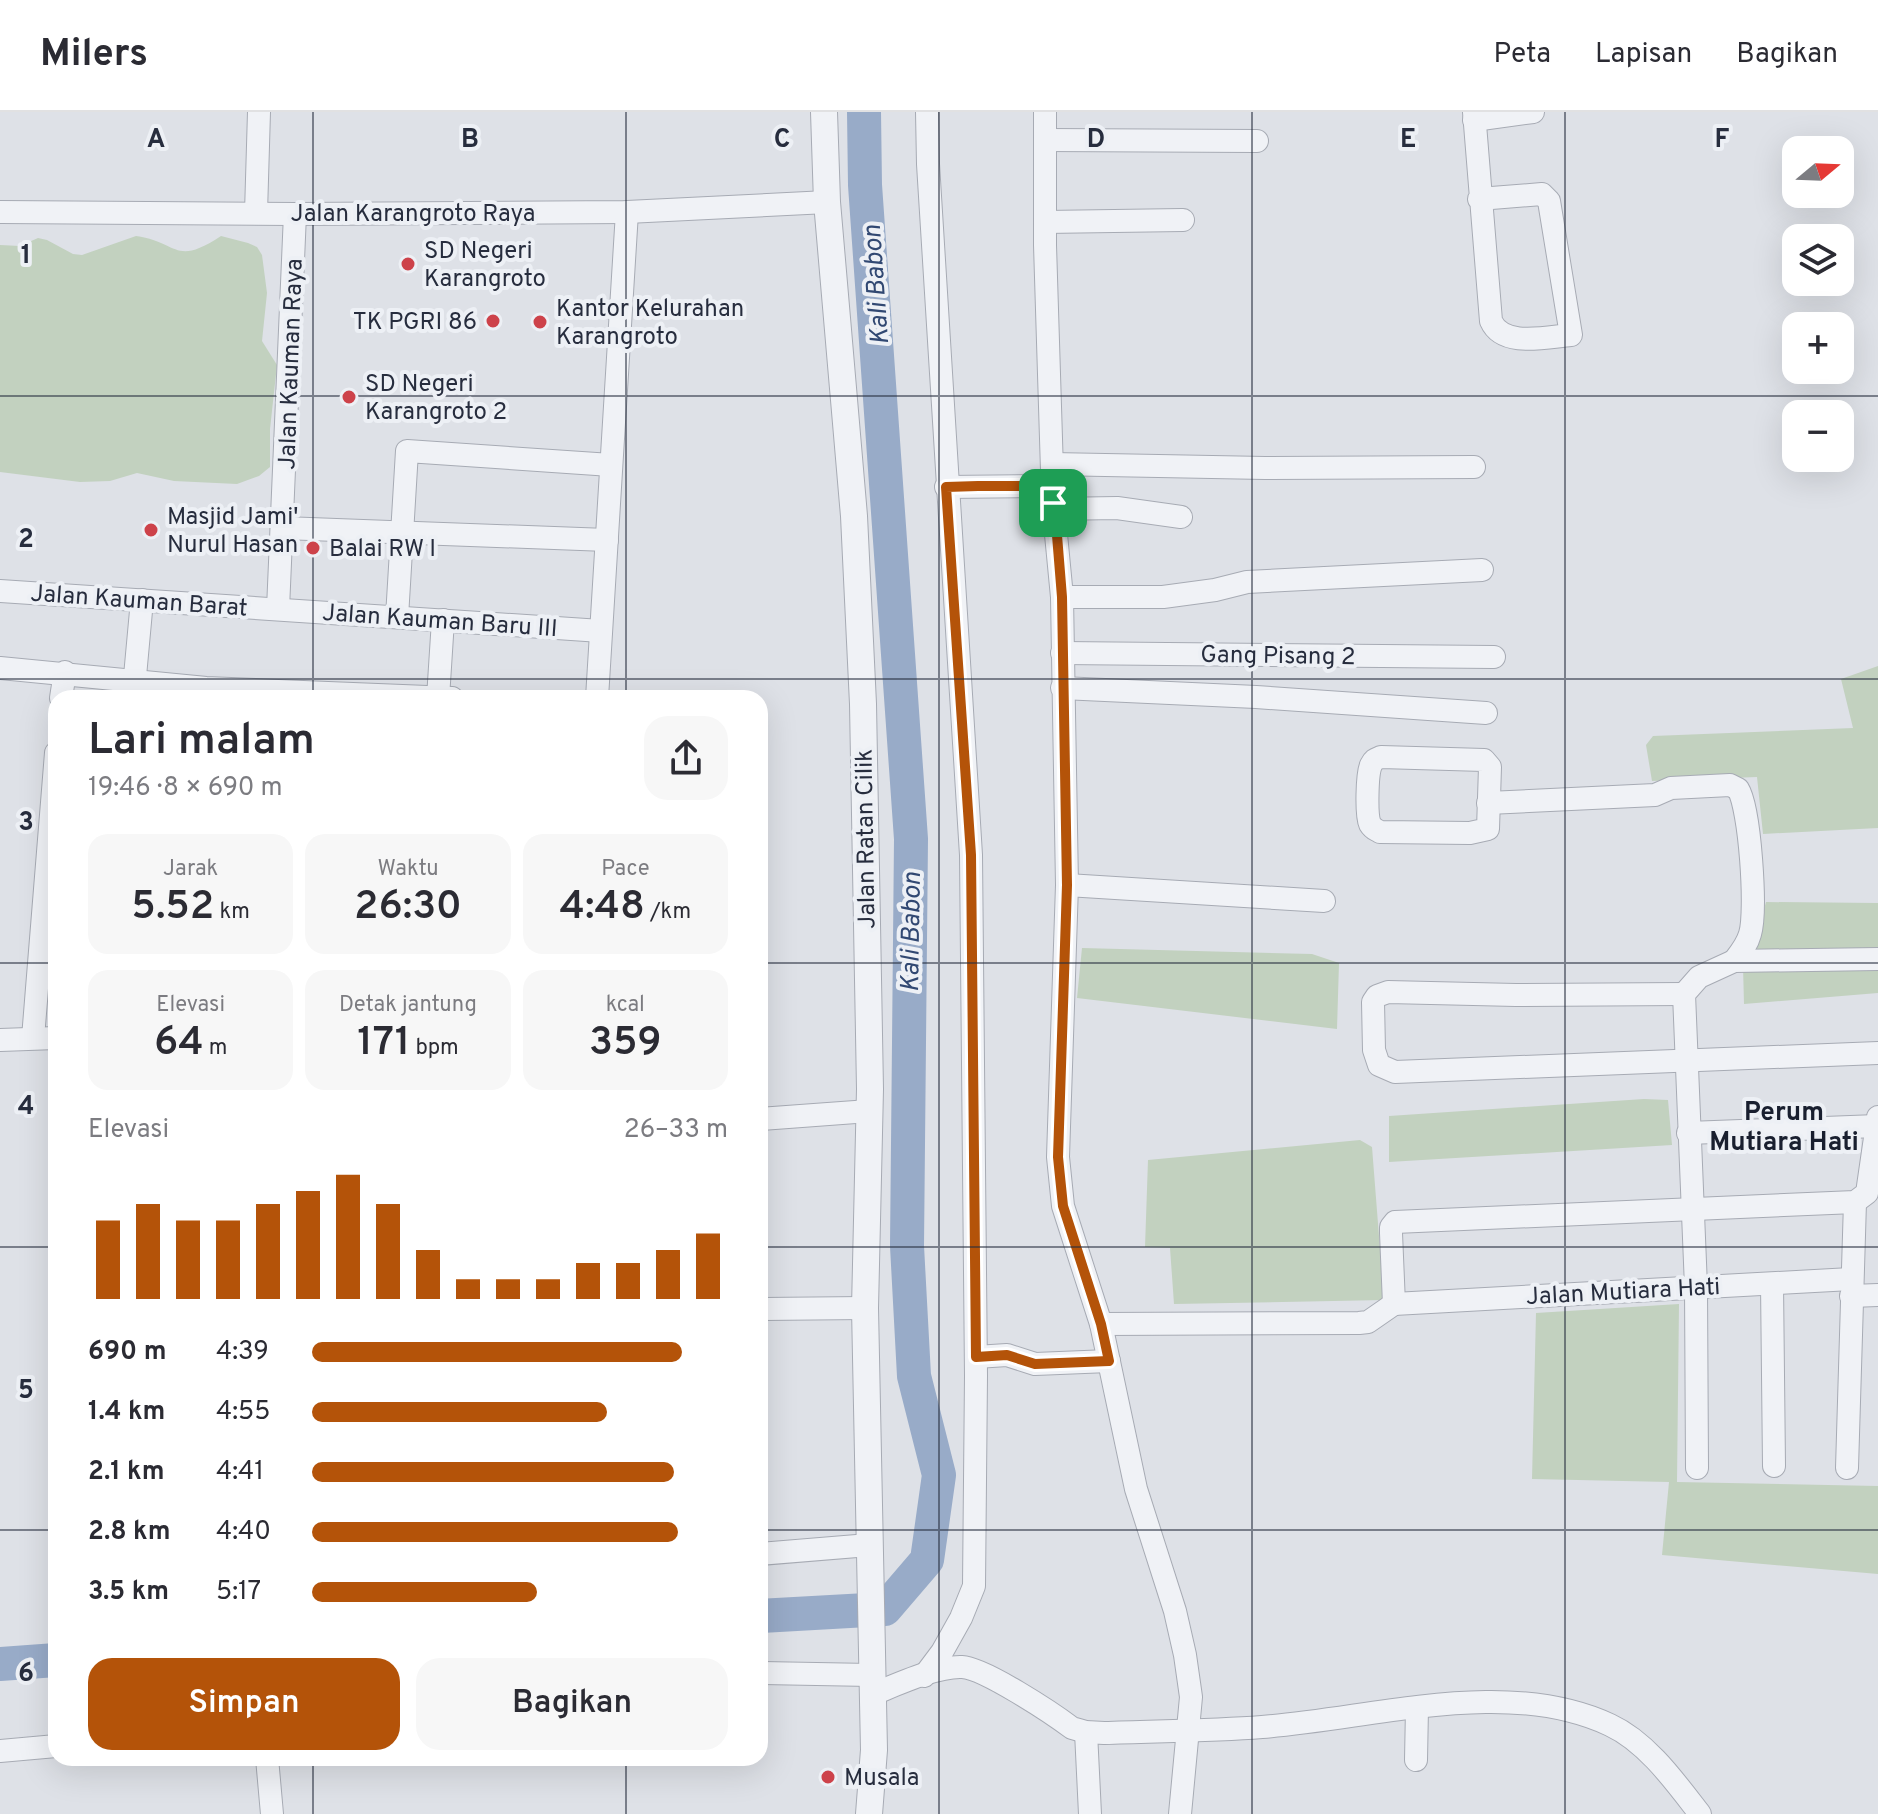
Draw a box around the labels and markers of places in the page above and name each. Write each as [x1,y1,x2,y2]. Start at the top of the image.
place label: SD Negeri Karangroto [424,237,546,295]
marker: SD Negeri Karangroto [399,255,417,273]
place label: Kantor Kelurahan Karangroto [556,295,744,353]
place label: TK PGRI 86 [353,308,477,338]
marker: TK PGRI 86 [484,312,502,330]
marker: Kantor Kelurahan Karangroto [531,313,549,331]
place label: SD Negeri Karangroto 2 [365,370,507,428]
marker: SD Negeri Karangroto 2 [340,388,358,406]
pin [1019,469,1087,537]
place label: Masjid Jami' Nurul Hasan [167,503,298,561]
marker: Masjid Jami' Nurul Hasan [142,521,160,539]
place label: Balai RW I [329,535,436,565]
marker: Balai RW I [304,539,322,557]
place label: Musala [844,1764,919,1794]
marker: Musala [819,1768,837,1786]

